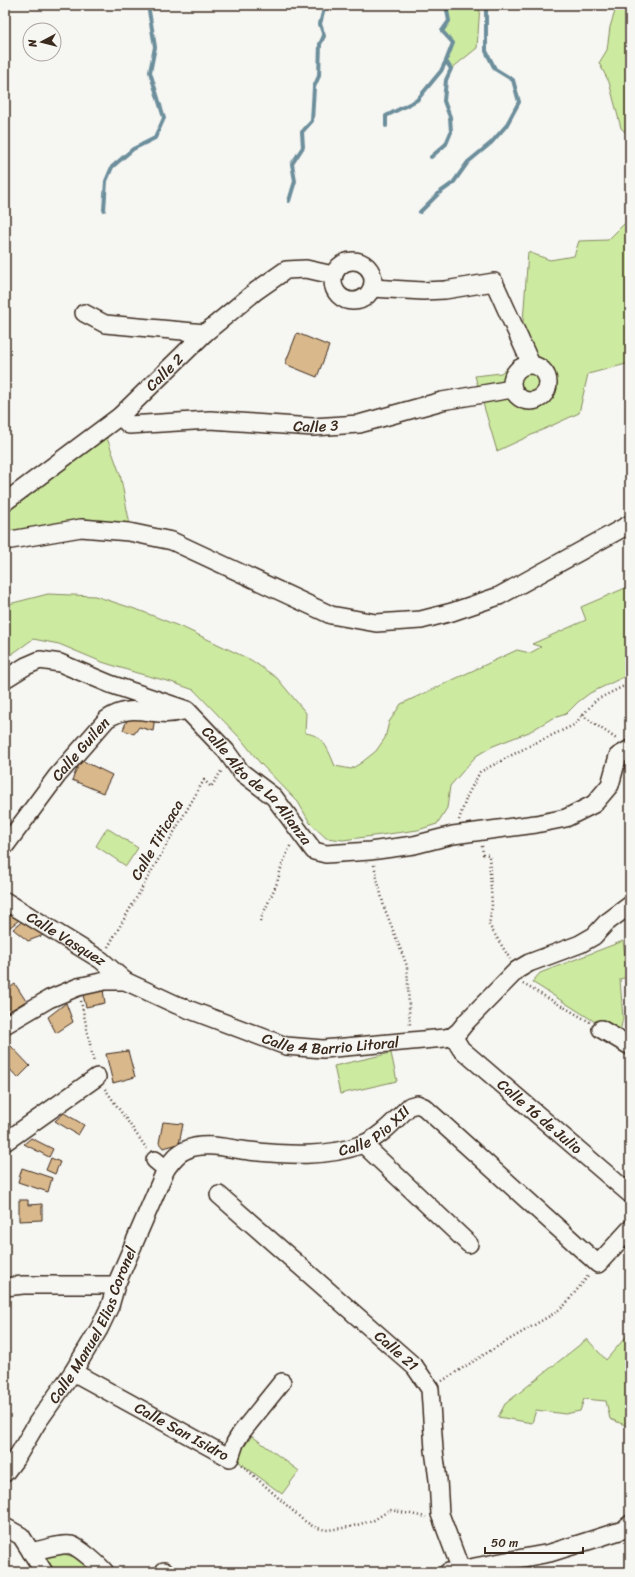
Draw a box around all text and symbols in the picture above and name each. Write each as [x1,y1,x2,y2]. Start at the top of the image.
north arrow [22,22,62,62]
text: N [23,38,43,49]
street label: Calle 2 [139,347,190,398]
street label: Calle 3 [292,412,339,440]
street label: Calle Guilen [45,711,116,787]
street label: Calle Alto de La Alianza [195,720,319,851]
street label: Calle Titicaca [123,794,191,885]
street label: Calle Vasquez [21,904,113,973]
street label: Calle 4 Barrio Litoral [258,1025,401,1062]
street label: Calle 16 de Julio [491,1072,589,1161]
street label: Calle Pio XII [336,1099,417,1164]
street label: Calle Manuel Elias Coronel [42,1242,144,1409]
street label: Calle 21 [368,1324,425,1378]
street label: Calle San Isidro [130,1395,234,1468]
scale bar [485,1529,583,1555]
text: 50 m [491,1532,518,1554]

